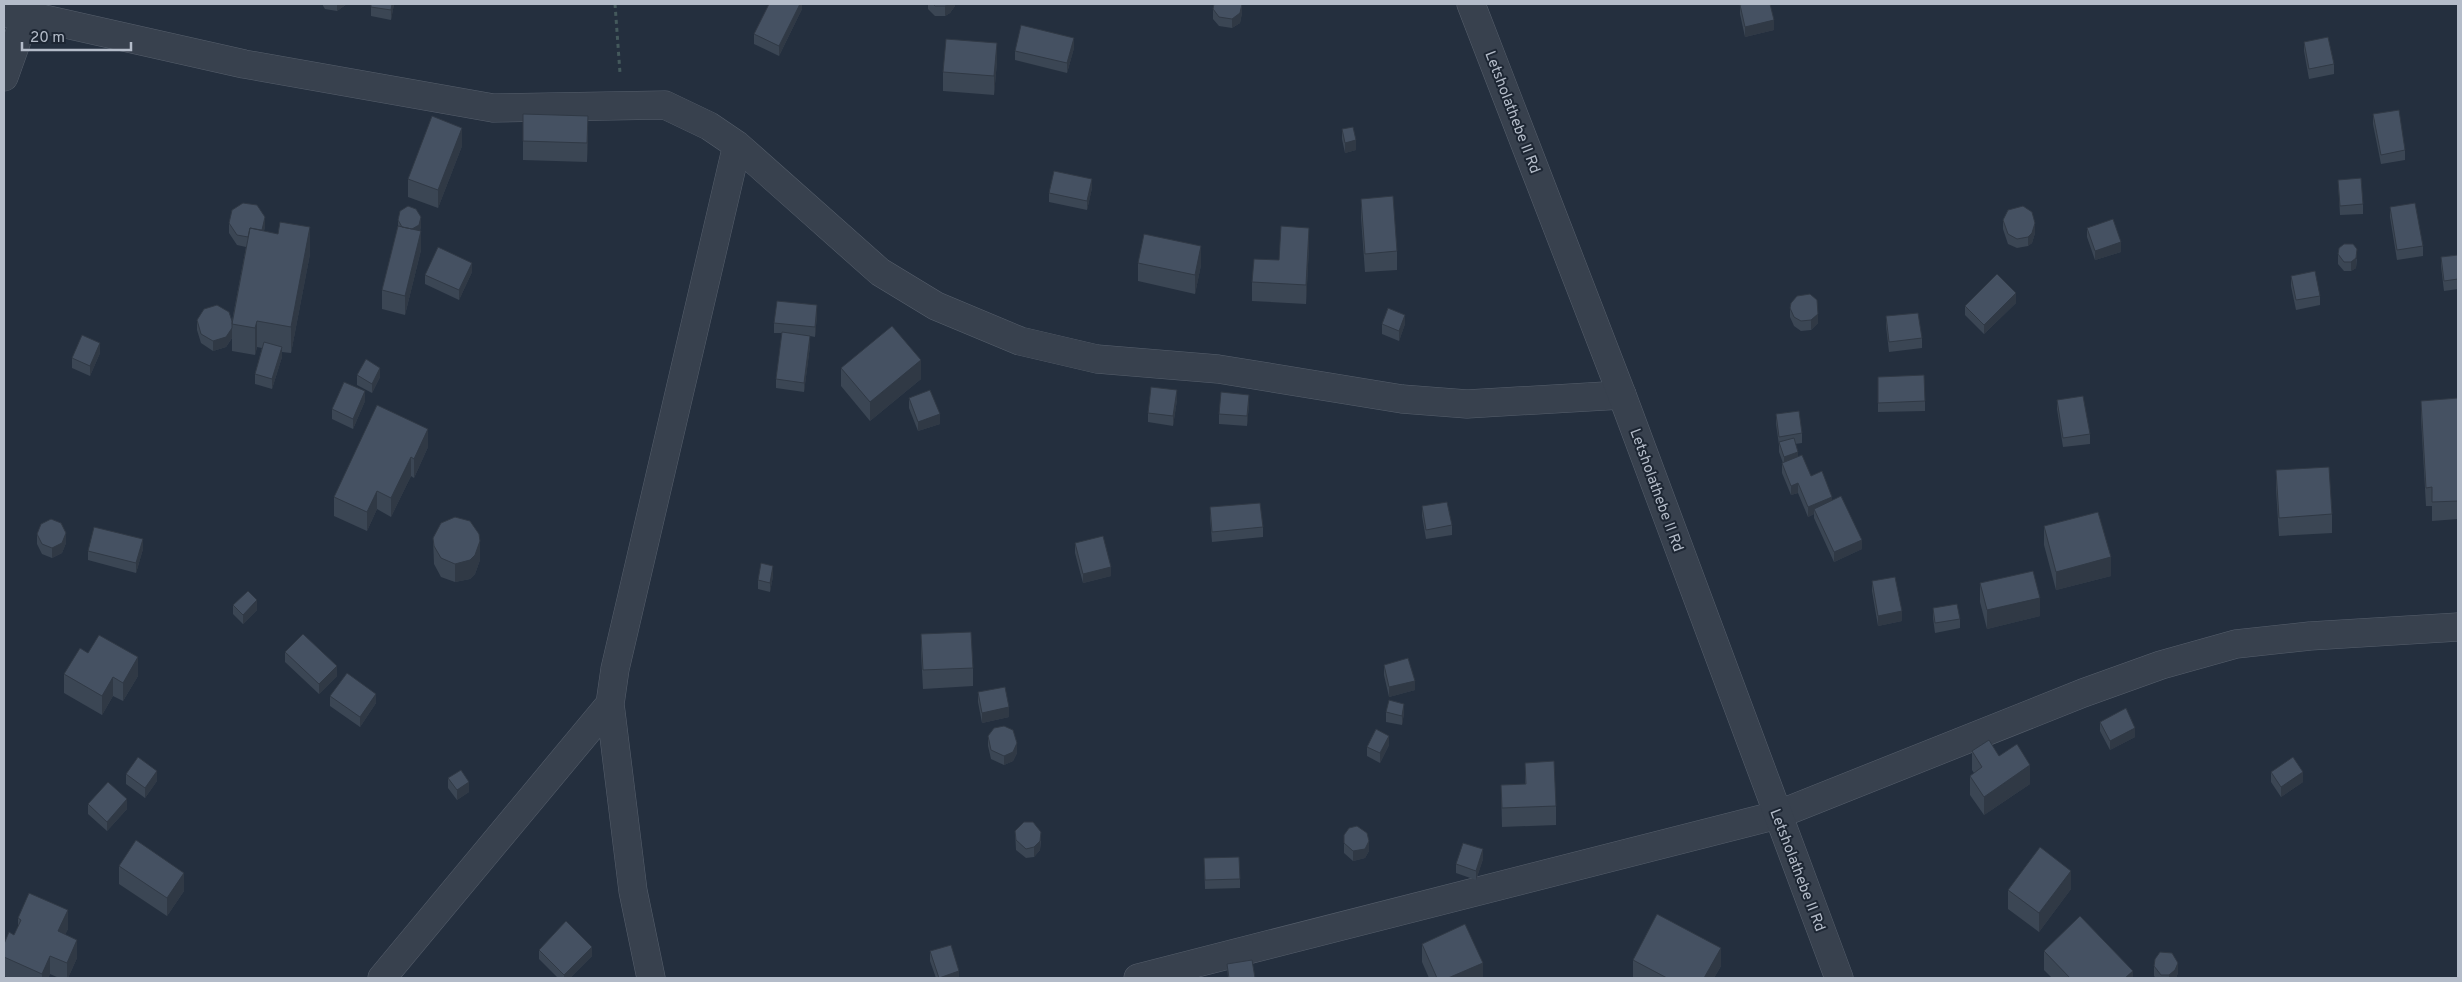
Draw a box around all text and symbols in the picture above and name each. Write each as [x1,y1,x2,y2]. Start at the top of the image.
scale bar [22,20,131,52]
text: 20 m [30,29,65,48]
street label: Letsholathebe II Rd [1479,49,1544,177]
street label: Letsholathebe II Rd [1624,426,1687,555]
street label: Letsholathebe II Rd [1764,807,1829,935]

